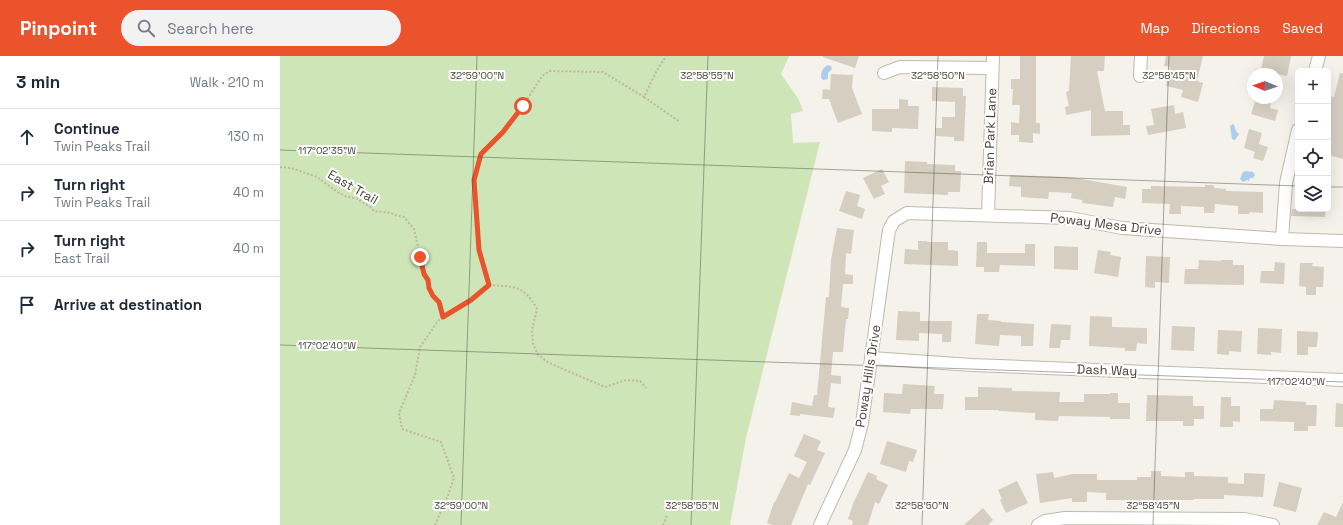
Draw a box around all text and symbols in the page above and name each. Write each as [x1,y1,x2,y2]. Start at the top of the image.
search box [121,10,401,46]
text: Pinpoint [20,16,97,41]
icon: search [135,17,157,39]
text: Search here [167,19,254,38]
text: Map [1140,19,1170,37]
text: Directions [1192,19,1260,37]
text: Saved [1282,19,1323,37]
north arrow [1247,68,1283,104]
map controls [1295,68,1331,212]
button: + [1295,68,1331,104]
text: 32°59'00"N [450,69,504,82]
text: 32°58'55"N [680,69,734,82]
text: 32°58'50"N [911,69,965,82]
text: 32°58'45"N [1142,69,1196,82]
text: 3 min [16,71,60,93]
text: Walk · 210 m [190,74,264,91]
street label: Brian Park Lane [980,88,1000,184]
route start [514,97,532,115]
button: − [1295,104,1331,140]
text: Continue [54,119,120,138]
icon: ahead [16,126,38,148]
text: 130 m [228,128,264,145]
text: Twin Peaks Trail [54,138,150,155]
button: locate [1295,140,1331,176]
text: 117°02'35"W [298,144,356,157]
street label: East Trail [325,166,381,208]
text: Turn right [54,175,125,194]
button: layers [1295,176,1331,212]
icon: right [16,182,38,204]
text: 40 m [233,184,264,201]
text: Twin Peaks Trail [54,194,150,211]
street label: Poway Mesa Drive [1049,209,1163,239]
text: Turn right [54,231,125,250]
icon: right [16,238,38,260]
text: 40 m [233,240,264,257]
route end [411,248,429,266]
text: East Trail [54,250,110,267]
icon: arrive [16,294,38,316]
text: Arrive at destination [54,295,202,314]
street label: Poway Hills Drive [851,323,885,429]
text: 117°02'40"W [298,339,356,352]
street label: Dash Way [1076,360,1138,380]
text: 117°02'40"W [1267,375,1325,388]
text: 32°59'00"N [434,499,488,512]
text: 32°58'55"N [665,499,719,512]
text: 32°58'50"N [895,499,949,512]
text: 32°58'45"N [1126,499,1180,512]

